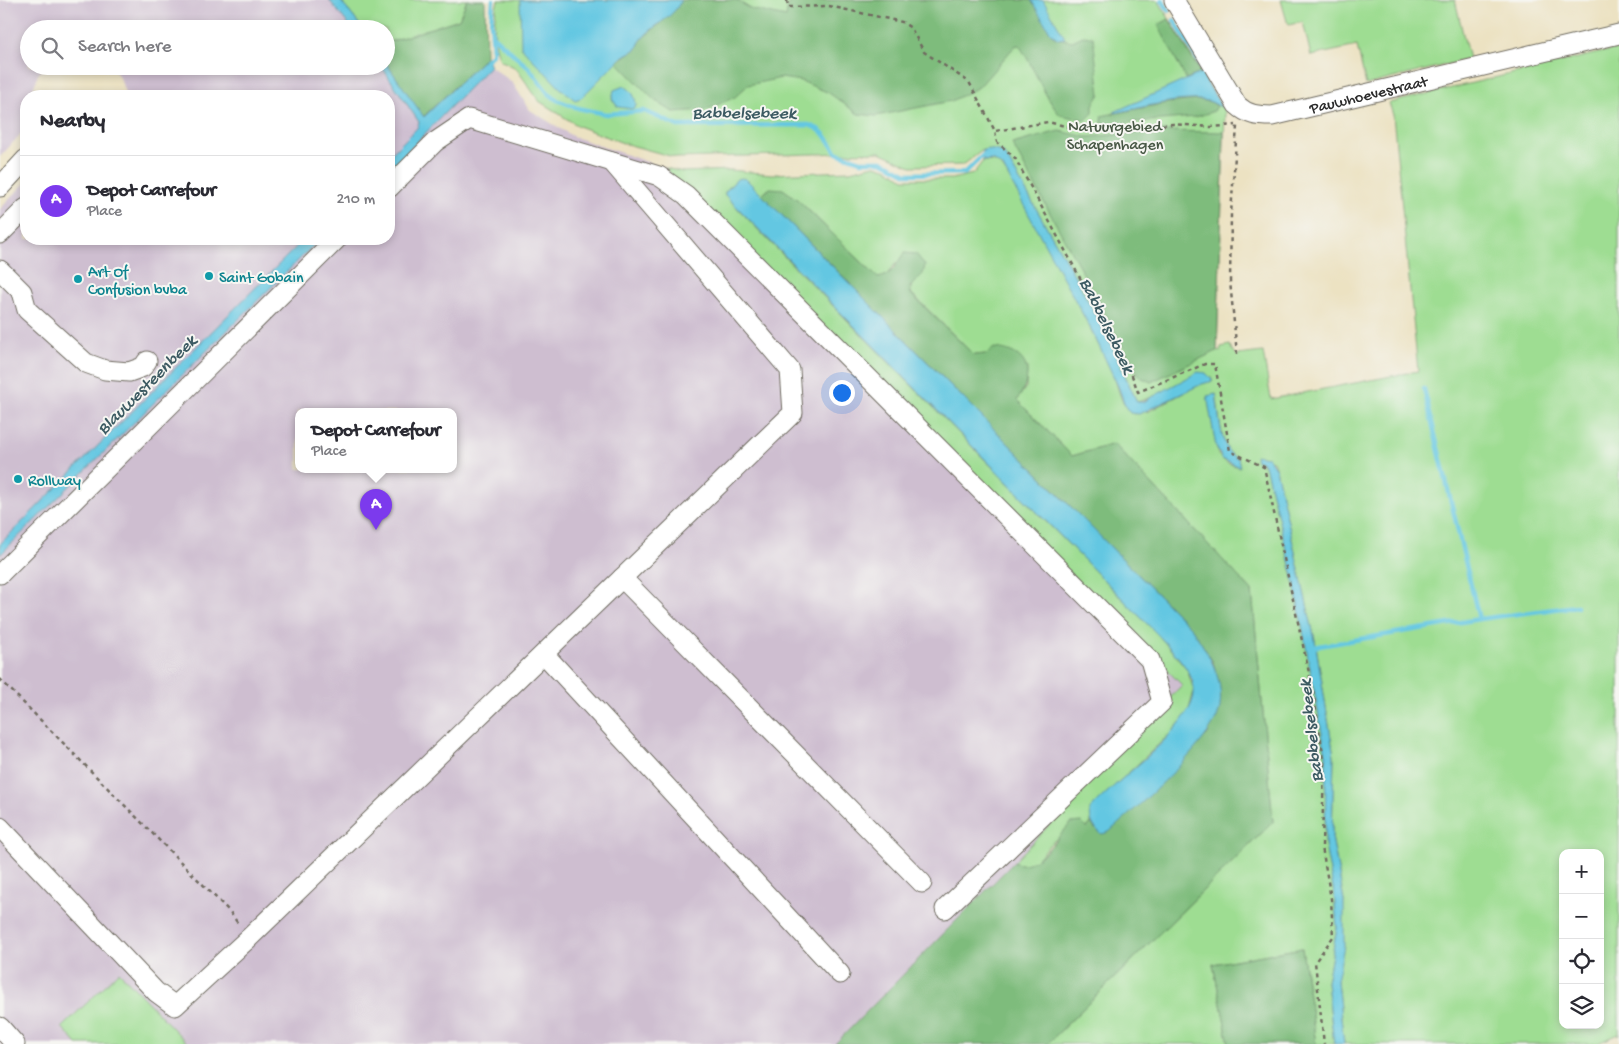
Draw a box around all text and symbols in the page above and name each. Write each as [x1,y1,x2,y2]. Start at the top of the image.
search box [20,20,395,75]
icon: search [38,34,66,62]
text: Search here [78,36,172,59]
street label: Pauwhoevestraat [1307,73,1431,120]
water label: Babbelsebeek [692,104,798,125]
text: Nearby [40,110,105,135]
park label: Natuurgebied Schapenhagen [1067,119,1164,156]
text: Depot Carrefour [87,180,216,203]
text: A [51,191,61,210]
text: 210 m [336,191,375,210]
text: Place [87,203,122,222]
place label: Art Of Confusion bvba [88,264,188,301]
marker: Saint Gobain [203,270,215,282]
place label: Saint Gobain [219,270,304,289]
marker: Art Of Confusion bvba [72,273,84,285]
water label: Babbelsebeek [1074,275,1139,379]
water label: Blauwesteenbeek [94,330,203,440]
your location [829,380,855,406]
popup [295,408,457,473]
text: Depot Carrefour [311,420,441,443]
text: Place [311,443,346,462]
marker: Rollway [12,473,24,485]
place label: Rollway [28,473,81,492]
pin: A [360,489,392,530]
water label: Babbelsebeek [1296,676,1329,783]
map controls [1559,849,1604,1029]
button: + [1559,849,1604,894]
button: − [1559,894,1604,939]
button: locate [1559,939,1604,984]
button: layers [1559,984,1604,1029]

